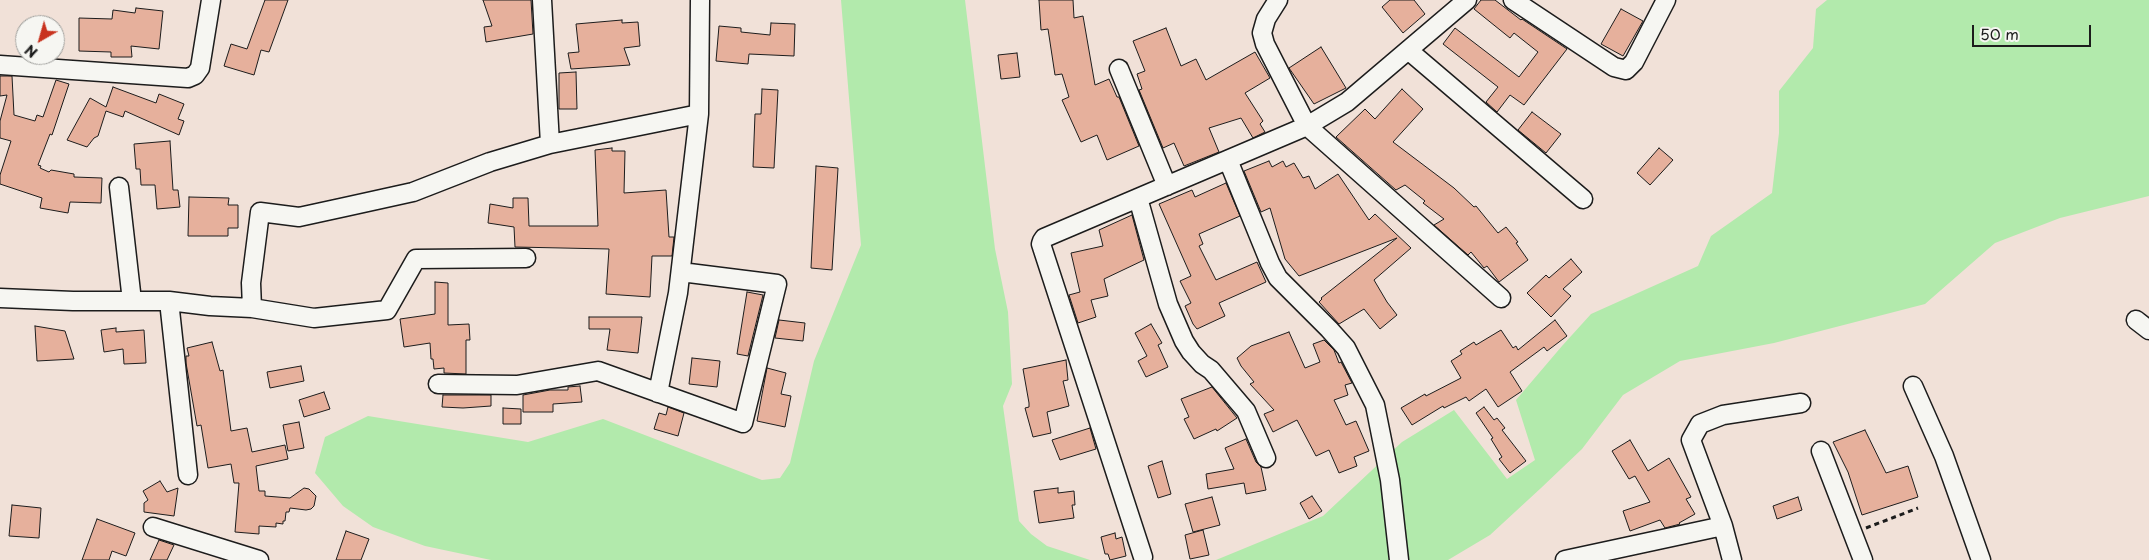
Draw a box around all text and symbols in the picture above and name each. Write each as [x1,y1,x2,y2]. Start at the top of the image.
north arrow [15,15,65,65]
scale bar [1974,15,2093,47]
text: 50 m [1980,22,2019,45]
text: N [20,40,42,63]

